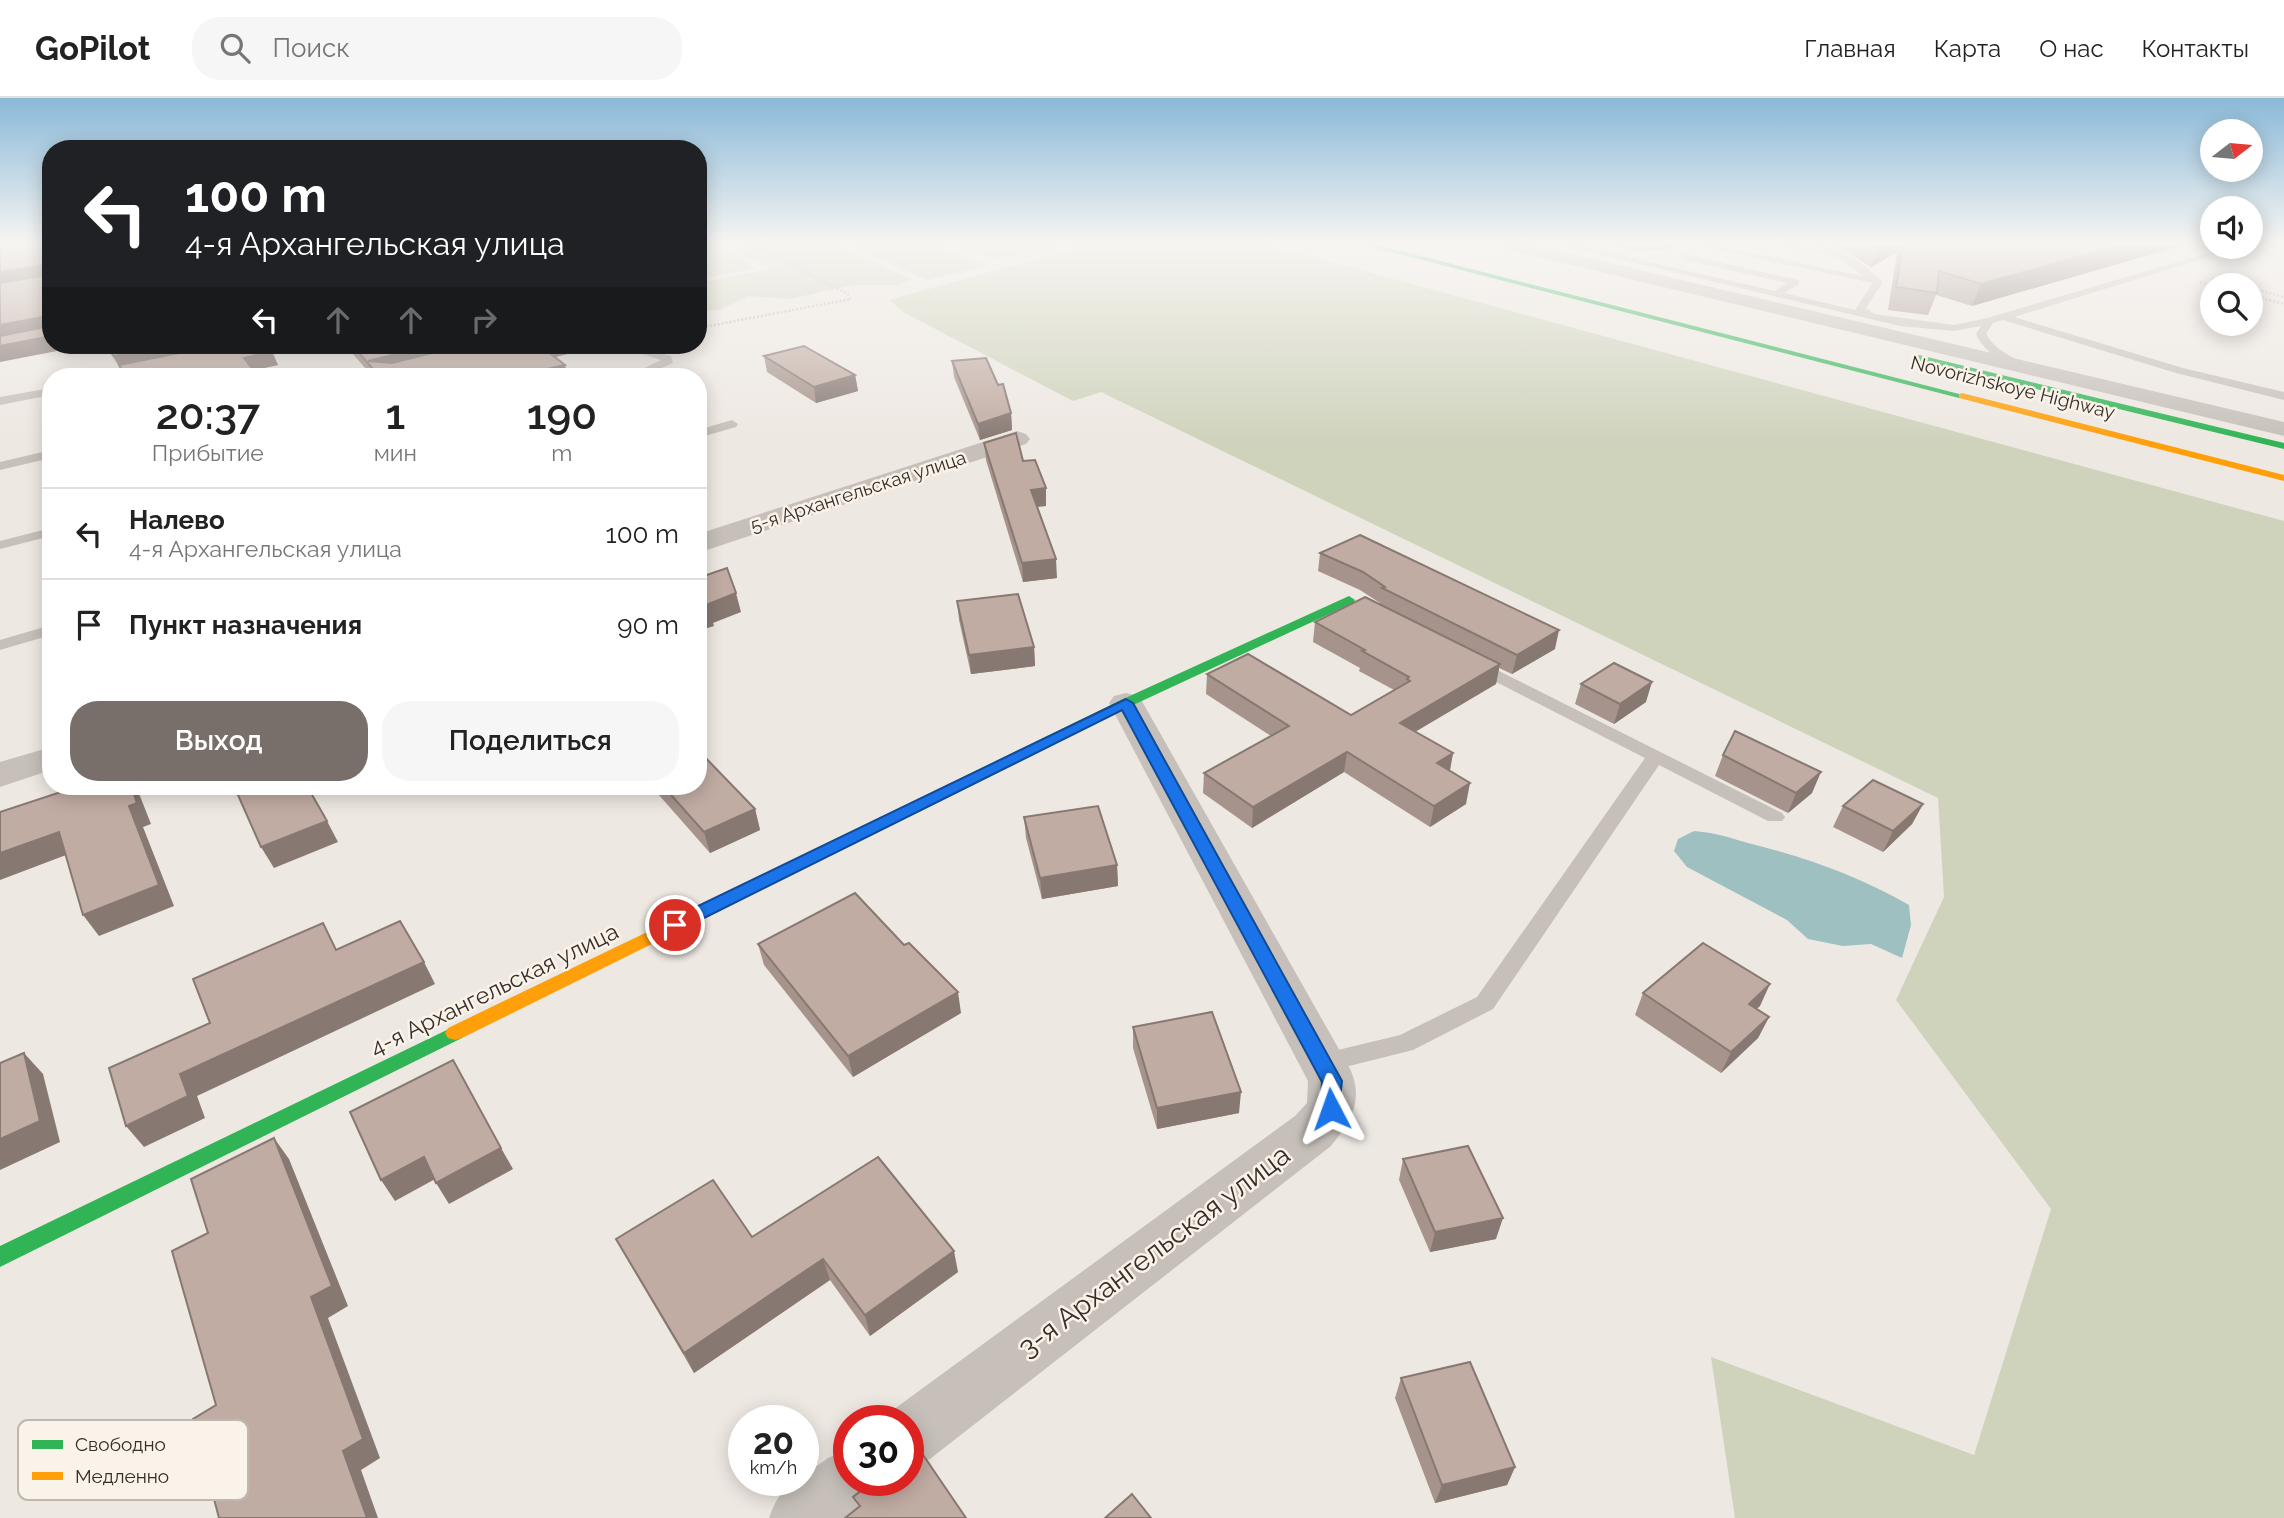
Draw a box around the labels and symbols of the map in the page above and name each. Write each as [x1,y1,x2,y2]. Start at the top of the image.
north arrow [2200,119,2263,182]
street label: Novorizhskoye Highway [1909,351,2117,423]
street label: 5-я Архангельская улица [747,446,969,536]
pin [645,895,705,955]
street label: 4-я Архангельская улица [365,917,623,1061]
position arrow [1294,1072,1368,1146]
street label: 3-я Архангельская улица [1012,1138,1296,1364]
speed limit sign: 30 [833,1405,924,1496]
legend [18,1420,248,1500]
text: Свободно [75,1433,166,1455]
text: Медленно [75,1465,169,1487]

